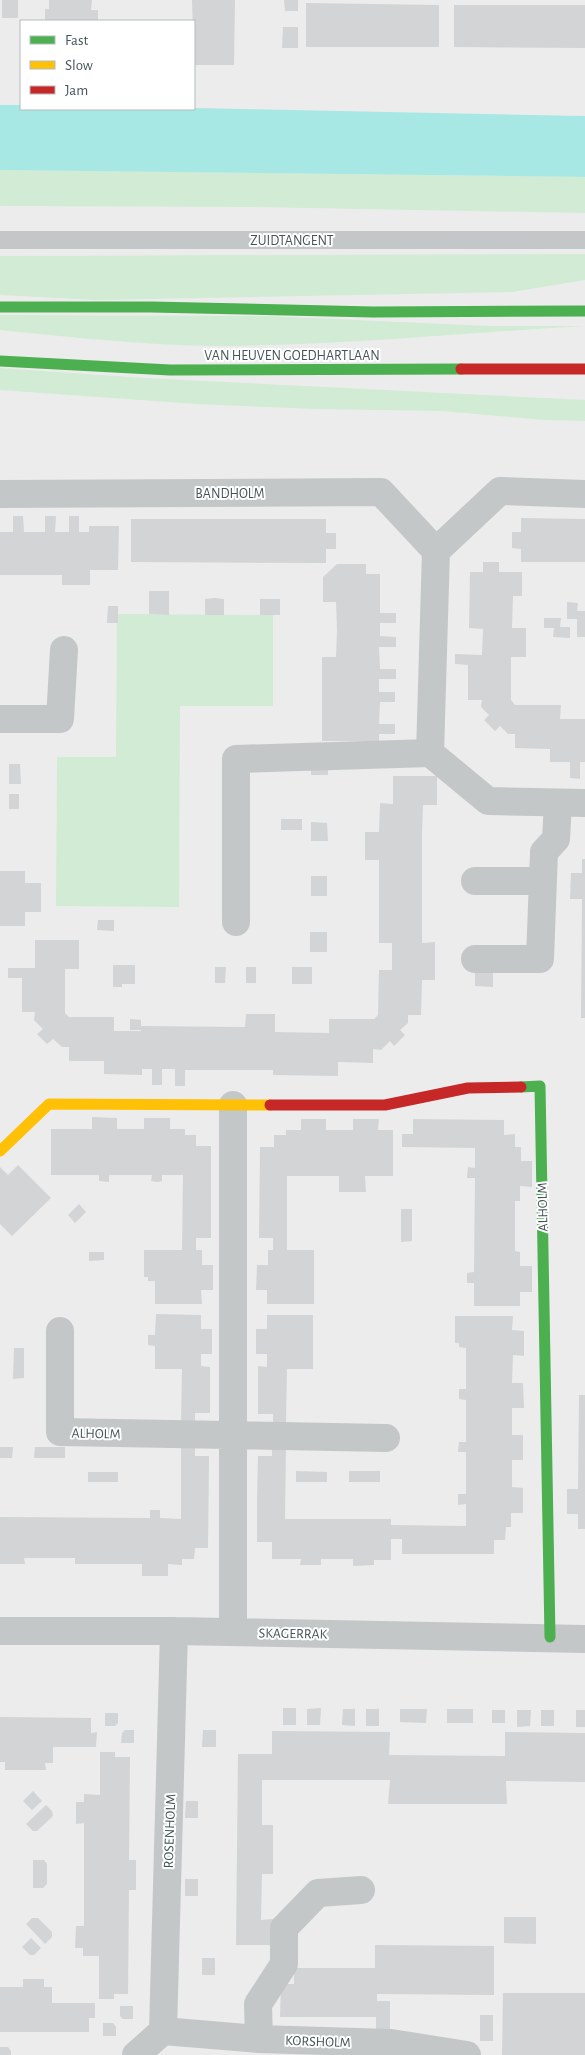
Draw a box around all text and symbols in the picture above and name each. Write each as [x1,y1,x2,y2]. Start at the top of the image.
legend [20,20,195,110]
text: Fast [65,33,89,48]
text: Slow [65,58,93,73]
text: Jam [65,83,88,98]
street label: ZUIDTANGENT [250,234,334,248]
street label: VAN HEUVEN GOEDHARTLAAN [204,349,380,363]
street label: BANDHOLM [195,487,265,501]
street label: ALHOLM [536,1182,550,1232]
street label: ALHOLM [71,1427,121,1441]
street label: SKAGERRAK [259,1626,328,1642]
street label: ROSENHOLM [162,1794,178,1869]
street label: KORSHOLM [285,2034,351,2050]

